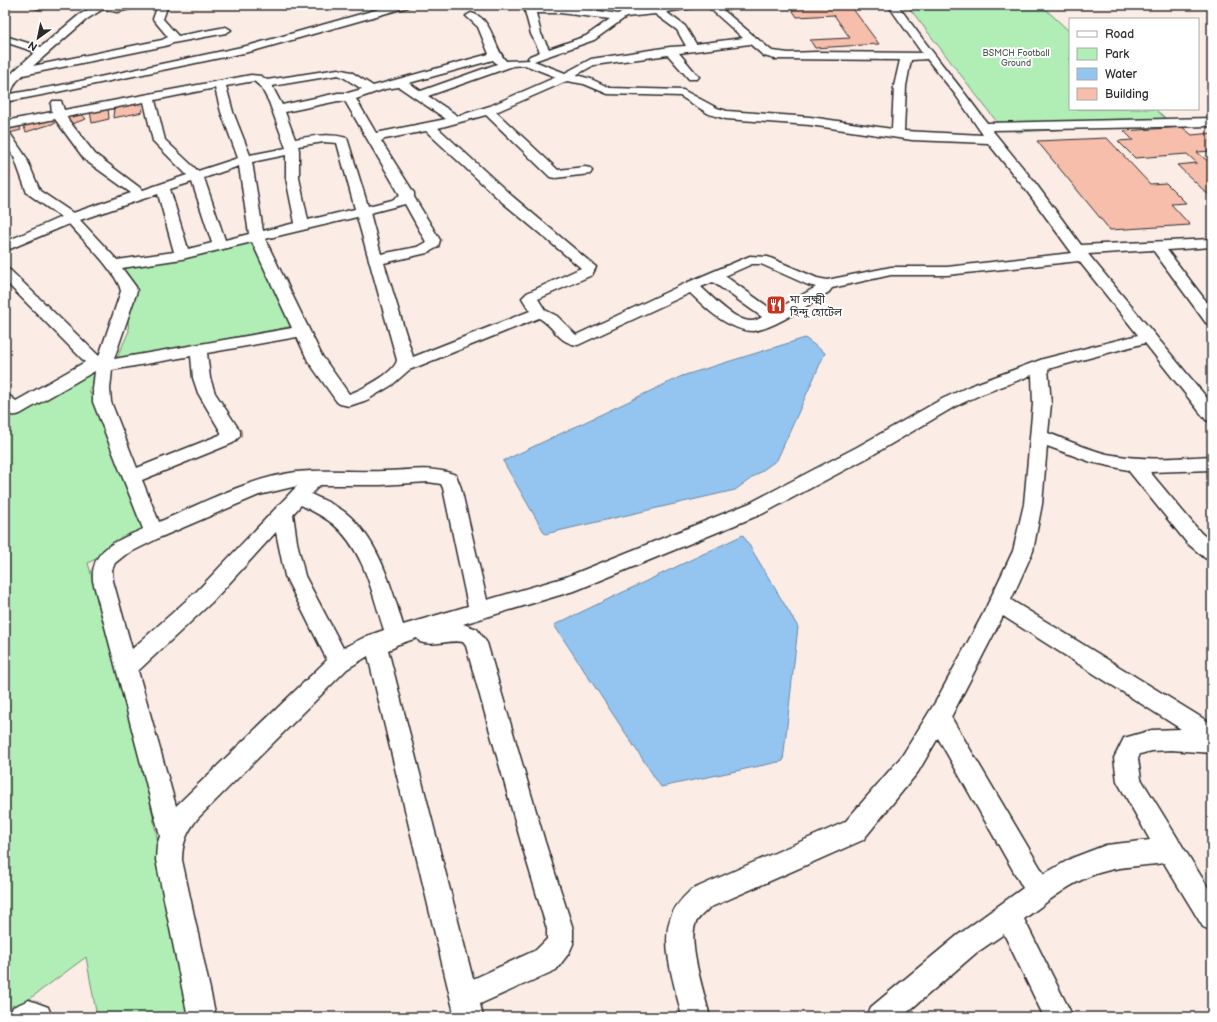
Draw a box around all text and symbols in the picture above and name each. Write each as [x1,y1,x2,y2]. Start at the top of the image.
north arrow [18,18,58,58]
legend [1069,18,1199,110]
text: Road [1105,27,1134,42]
text: N [26,38,40,54]
text: Park [1105,47,1129,62]
park label: BSMCH Football Ground [983,48,1049,69]
text: Water [1105,67,1137,82]
text: Building [1105,87,1149,102]
place label: মা লক্ষ্মী হিন্দু হোটেল [789,293,843,319]
restaurant icon: মা লক্ষ্মী হিন্দু হোটেল [765,294,787,316]

